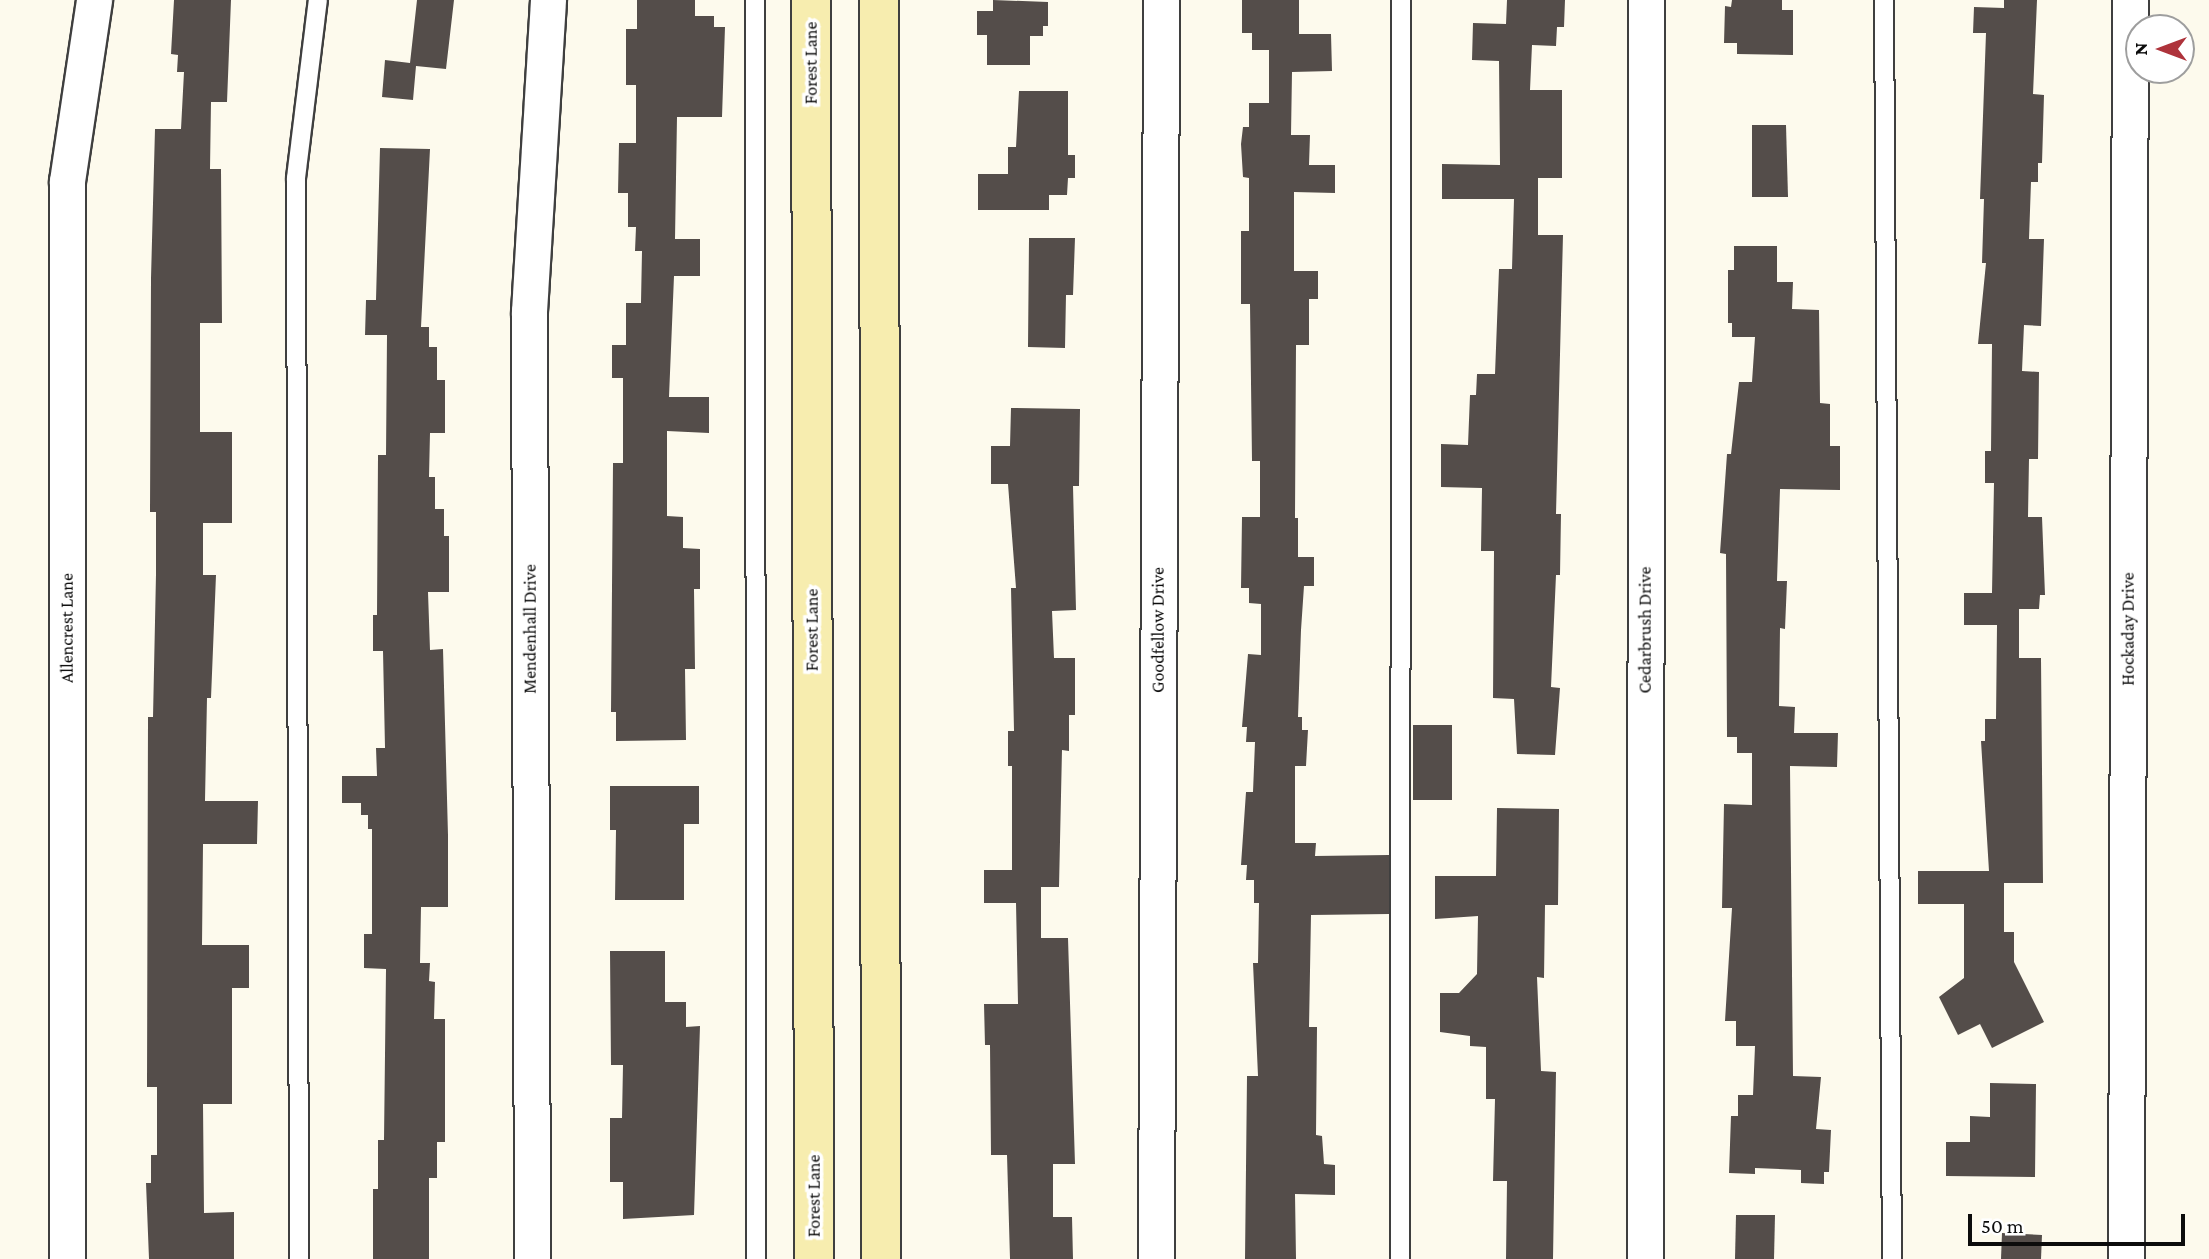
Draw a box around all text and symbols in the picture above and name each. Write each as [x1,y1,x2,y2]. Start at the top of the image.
north arrow [2125,14,2195,84]
street label: Forest Lane [800,22,822,104]
text: N [2130,43,2151,55]
street label: Mendenhall Drive [519,564,541,694]
street label: Cedarbrush Drive [1634,566,1656,694]
street label: Goodfellow Drive [1147,567,1169,693]
street label: Hockaday Drive [2117,572,2139,686]
street label: Allencrest Lane [56,573,78,683]
street label: Forest Lane [801,589,823,671]
street label: Forest Lane [803,1155,825,1237]
scale bar [1971,1200,2188,1244]
text: 50 m [1981,1214,2024,1238]

